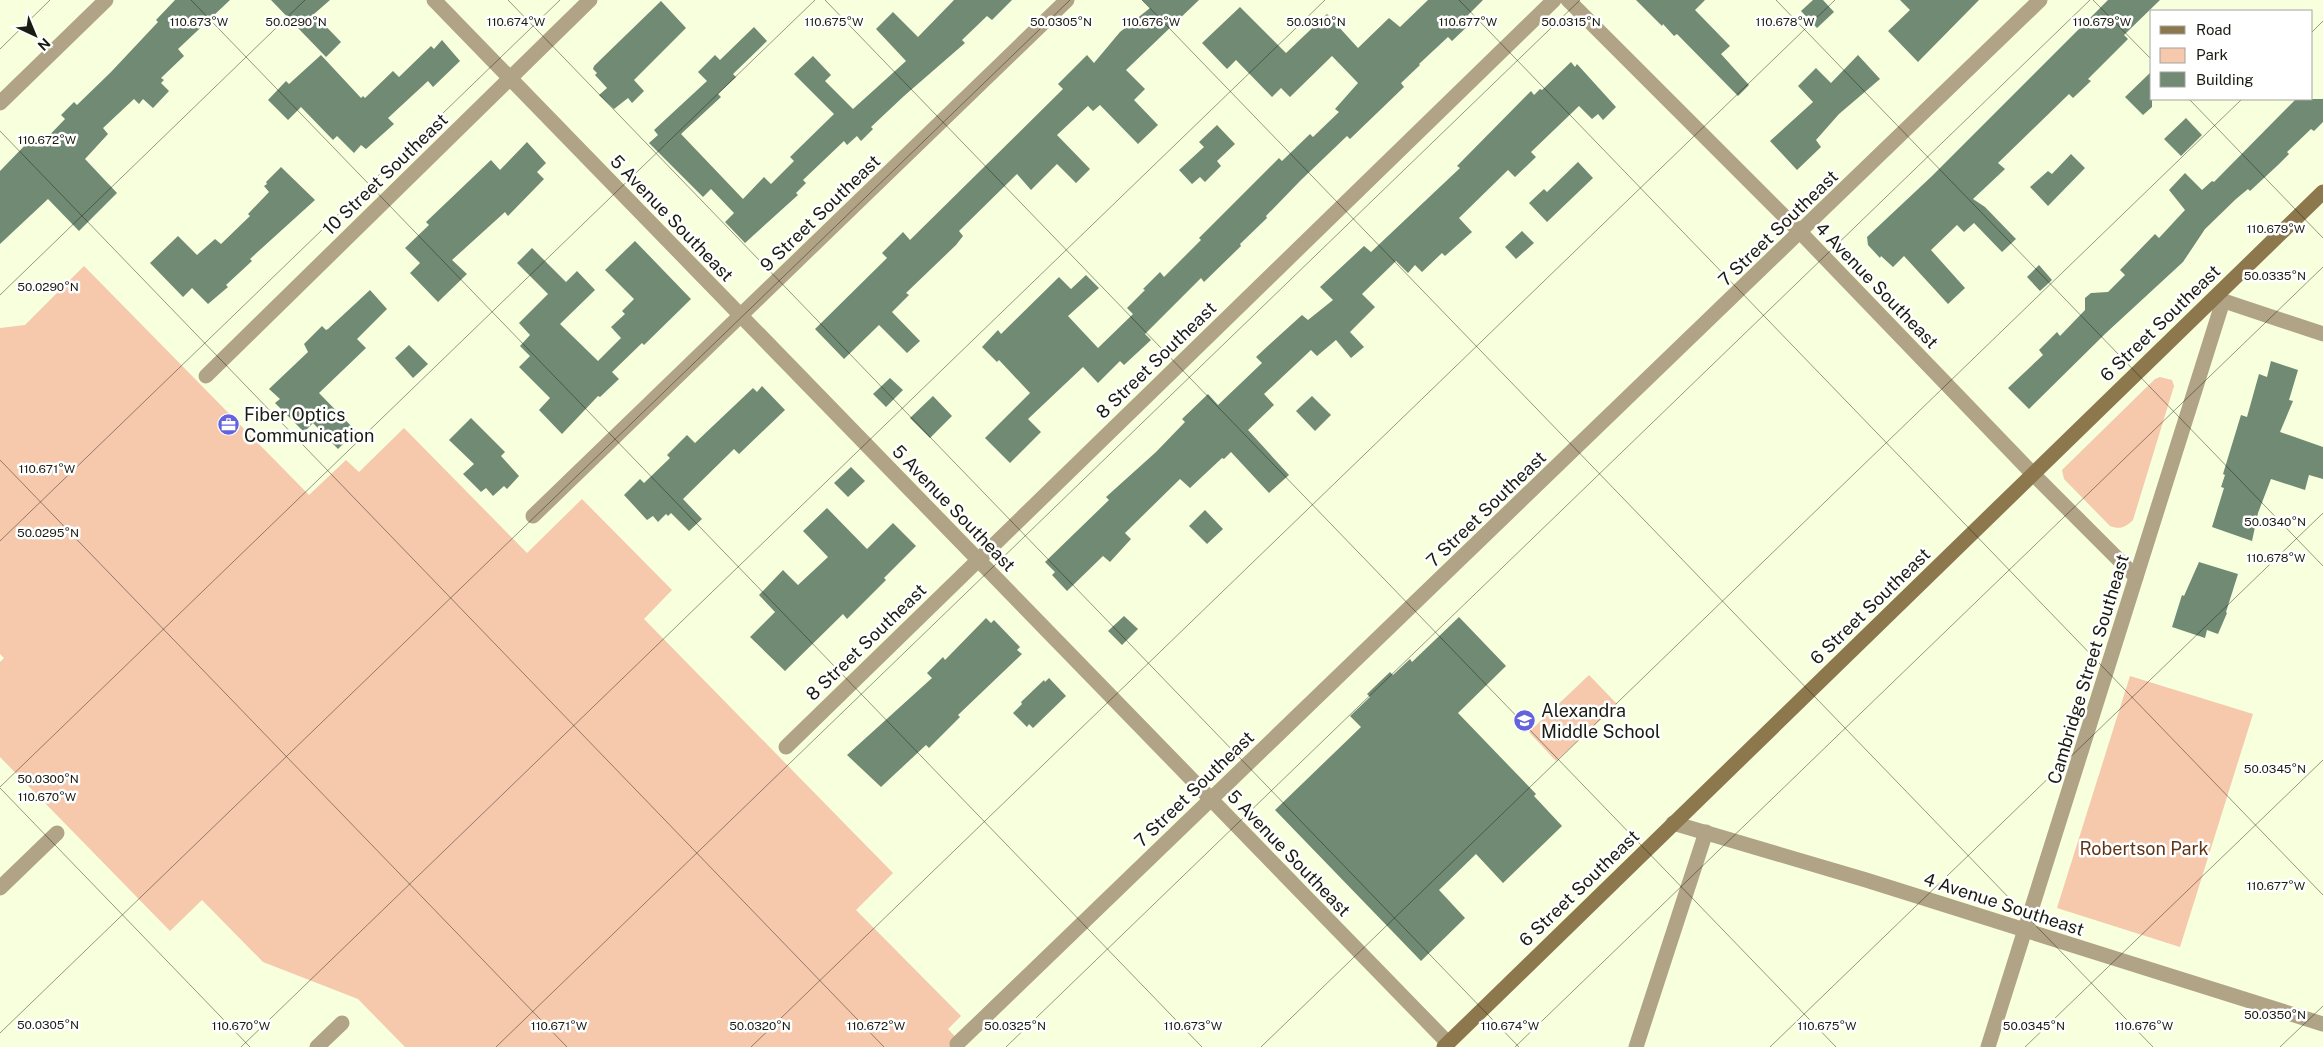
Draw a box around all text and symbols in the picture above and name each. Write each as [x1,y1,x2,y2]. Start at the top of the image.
north arrow [10,10,60,60]
legend [2150,10,2313,100]
text: 110.673°W [170,15,229,29]
text: 50.0290°N [265,15,327,29]
text: 110.674°W [487,15,546,29]
text: 110.675°W [805,15,864,29]
text: 50.0305°N [1030,15,1092,29]
text: 110.676°W [1122,15,1181,29]
text: 50.0310°N [1286,15,1346,29]
text: 110.677°W [1439,15,1498,29]
text: 50.0315°N [1541,15,1601,29]
text: 110.678°W [1756,15,1815,29]
text: 110.679°W [2073,15,2132,29]
text: Road [2196,21,2232,38]
text: N [35,35,54,54]
text: Park [2196,46,2228,63]
text: Building [2196,71,2254,88]
street label: 10 Street Southeast [318,109,452,239]
text: 110.672°W [18,133,77,147]
street label: 5 Avenue Southeast [606,150,738,286]
street label: 9 Street Southeast [756,150,884,276]
street label: 7 Street Southeast [1714,166,1842,290]
street label: 4 Avenue Southeast [1811,217,1943,353]
text: 110.679°W [2247,222,2306,236]
street label: 6 Street Southeast [2096,260,2224,386]
text: 50.0335°N [2244,269,2306,283]
text: 50.0290°N [17,280,79,294]
street label: 8 Street Southeast [1092,297,1220,423]
place label: Fiber Optics Communication [244,404,374,446]
office icon: Fiber Optics Communication [216,412,240,436]
street label: 5 Avenue Southeast [888,440,1020,576]
street label: 7 Street Southeast [1422,447,1550,571]
text: 110.671°W [19,462,76,476]
text: 50.0340°N [2244,515,2306,529]
text: 50.0295°N [17,526,79,540]
street label: 6 Street Southeast [1806,543,1934,669]
text: 110.678°W [2247,551,2306,565]
street label: Cambridge Street Southeast [2043,552,2133,786]
street label: 8 Street Southeast [802,579,930,705]
place label: Alexandra Middle School [1541,700,1660,742]
school or university icon: Alexandra Middle School [1513,708,1537,732]
street label: 7 Street Southeast [1130,727,1258,851]
text: 50.0345°N [2244,762,2306,776]
text: 50.0300°N [17,772,79,786]
street label: 5 Avenue Southeast [1223,785,1355,921]
text: 110.670°W [18,790,77,804]
street label: 6 Street Southeast [1515,825,1643,951]
park label: Robertson Park [2079,838,2209,859]
street label: 4 Avenue Southeast [1921,868,2087,940]
text: 110.677°W [2247,879,2306,893]
text: 50.0350°N [2244,1008,2306,1022]
text: 50.0305°N [17,1018,79,1032]
text: 110.670°W [212,1019,271,1033]
text: 110.671°W [531,1019,588,1033]
text: 50.0320°N [729,1019,791,1033]
text: 110.672°W [847,1019,906,1033]
text: 50.0325°N [984,1019,1046,1033]
text: 110.673°W [1164,1019,1223,1033]
text: 110.674°W [1481,1019,1540,1033]
text: 110.675°W [1798,1019,1857,1033]
text: 50.0345°N [2003,1019,2065,1033]
text: 110.676°W [2115,1019,2174,1033]

